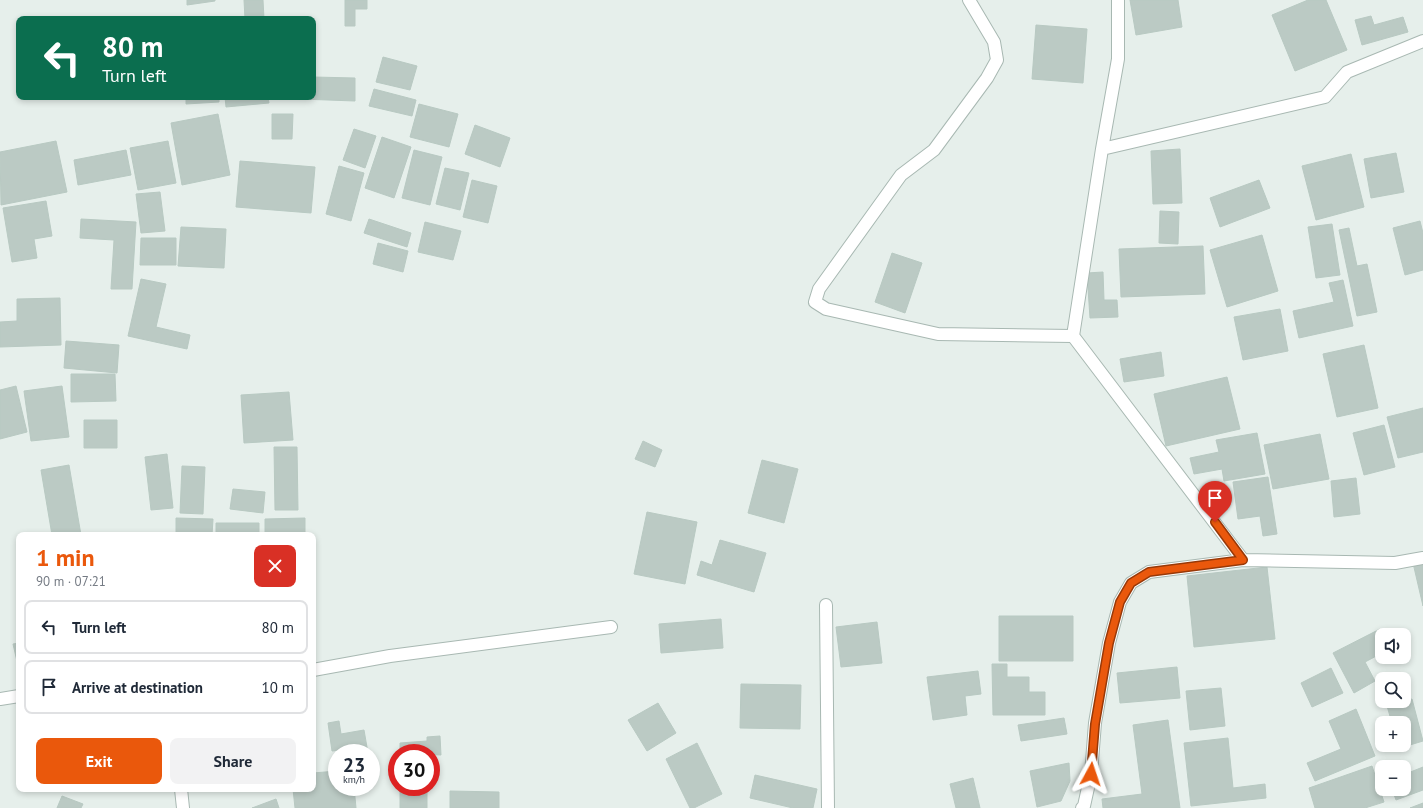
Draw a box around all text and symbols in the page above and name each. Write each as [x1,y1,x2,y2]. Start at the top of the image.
text: 80 m [102,28,163,65]
icon: left [36,32,88,84]
text: Turn left [102,64,167,87]
pin [1198,481,1232,522]
icon: arrive [1204,487,1226,509]
text: 1 min [36,542,95,573]
button: close [254,545,296,587]
text: 90 m · 07:21 [36,573,106,590]
icon: left [38,616,60,638]
text: Turn left [72,618,126,637]
text: 80 m [261,618,294,637]
map controls [1375,628,1411,796]
button: sound [1375,628,1411,664]
button: search [1375,672,1411,708]
icon: arrive [38,676,60,698]
text: Arrive at destination [72,678,203,697]
text: 10 m [261,678,294,697]
button: + [1375,716,1411,752]
button: Exit [36,738,162,784]
button: Share [170,738,296,784]
speed limit sign: 30 [388,744,440,796]
text: 23 [343,752,365,778]
position arrow [1070,753,1112,795]
button: − [1375,760,1411,796]
text: km/h [343,773,365,786]

